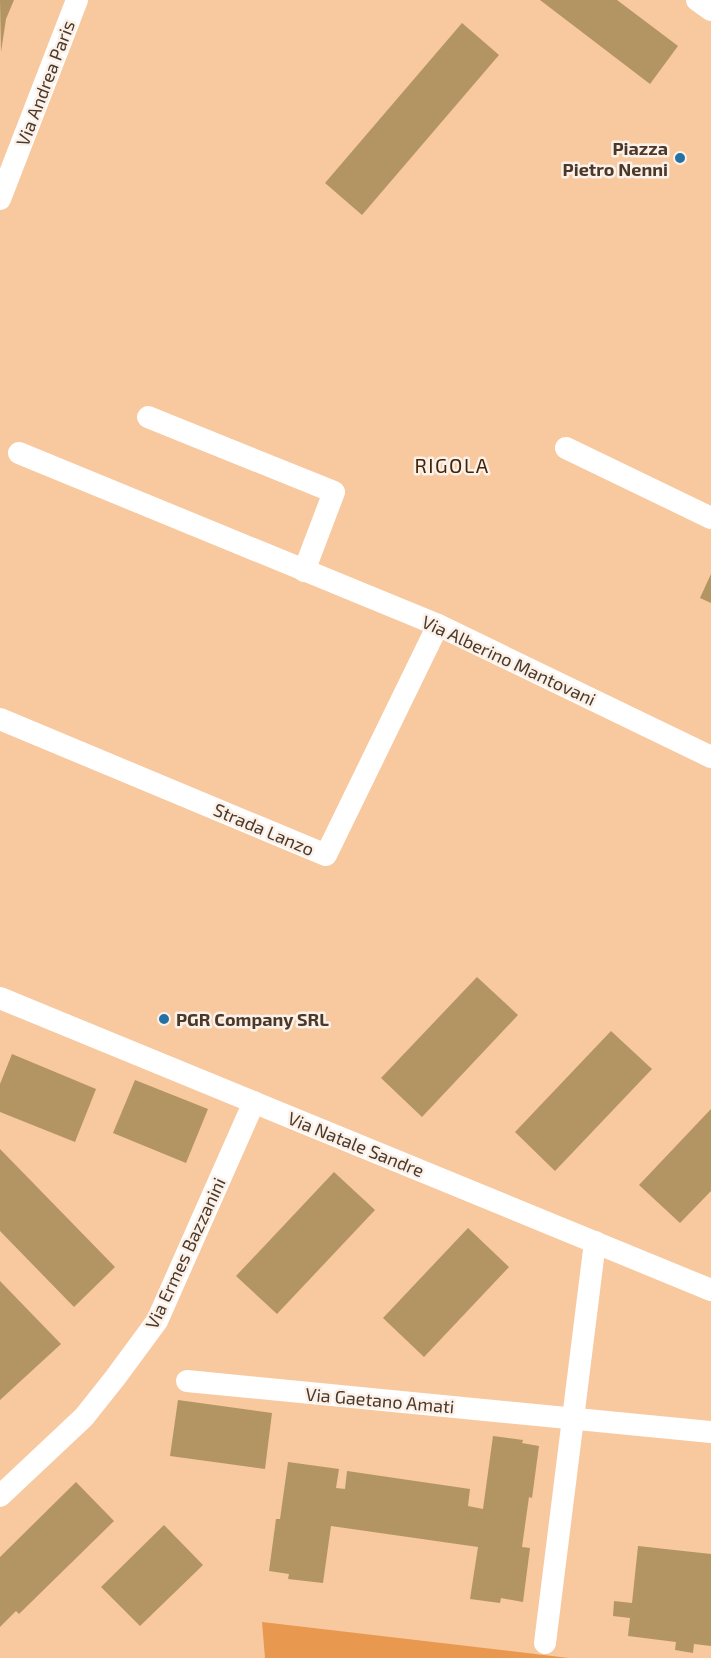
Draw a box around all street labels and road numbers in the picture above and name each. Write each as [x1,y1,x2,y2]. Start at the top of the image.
street label: Via Andrea Paris [11,17,79,149]
street label: Via Alberino Mantovani [419,610,599,710]
street label: Strada Lanzo [210,798,318,860]
street label: Via Natale Sandre [285,1107,427,1181]
street label: Via Ermes Bazzanini [140,1174,230,1332]
street label: Via Gaetano Amati [305,1383,455,1417]

